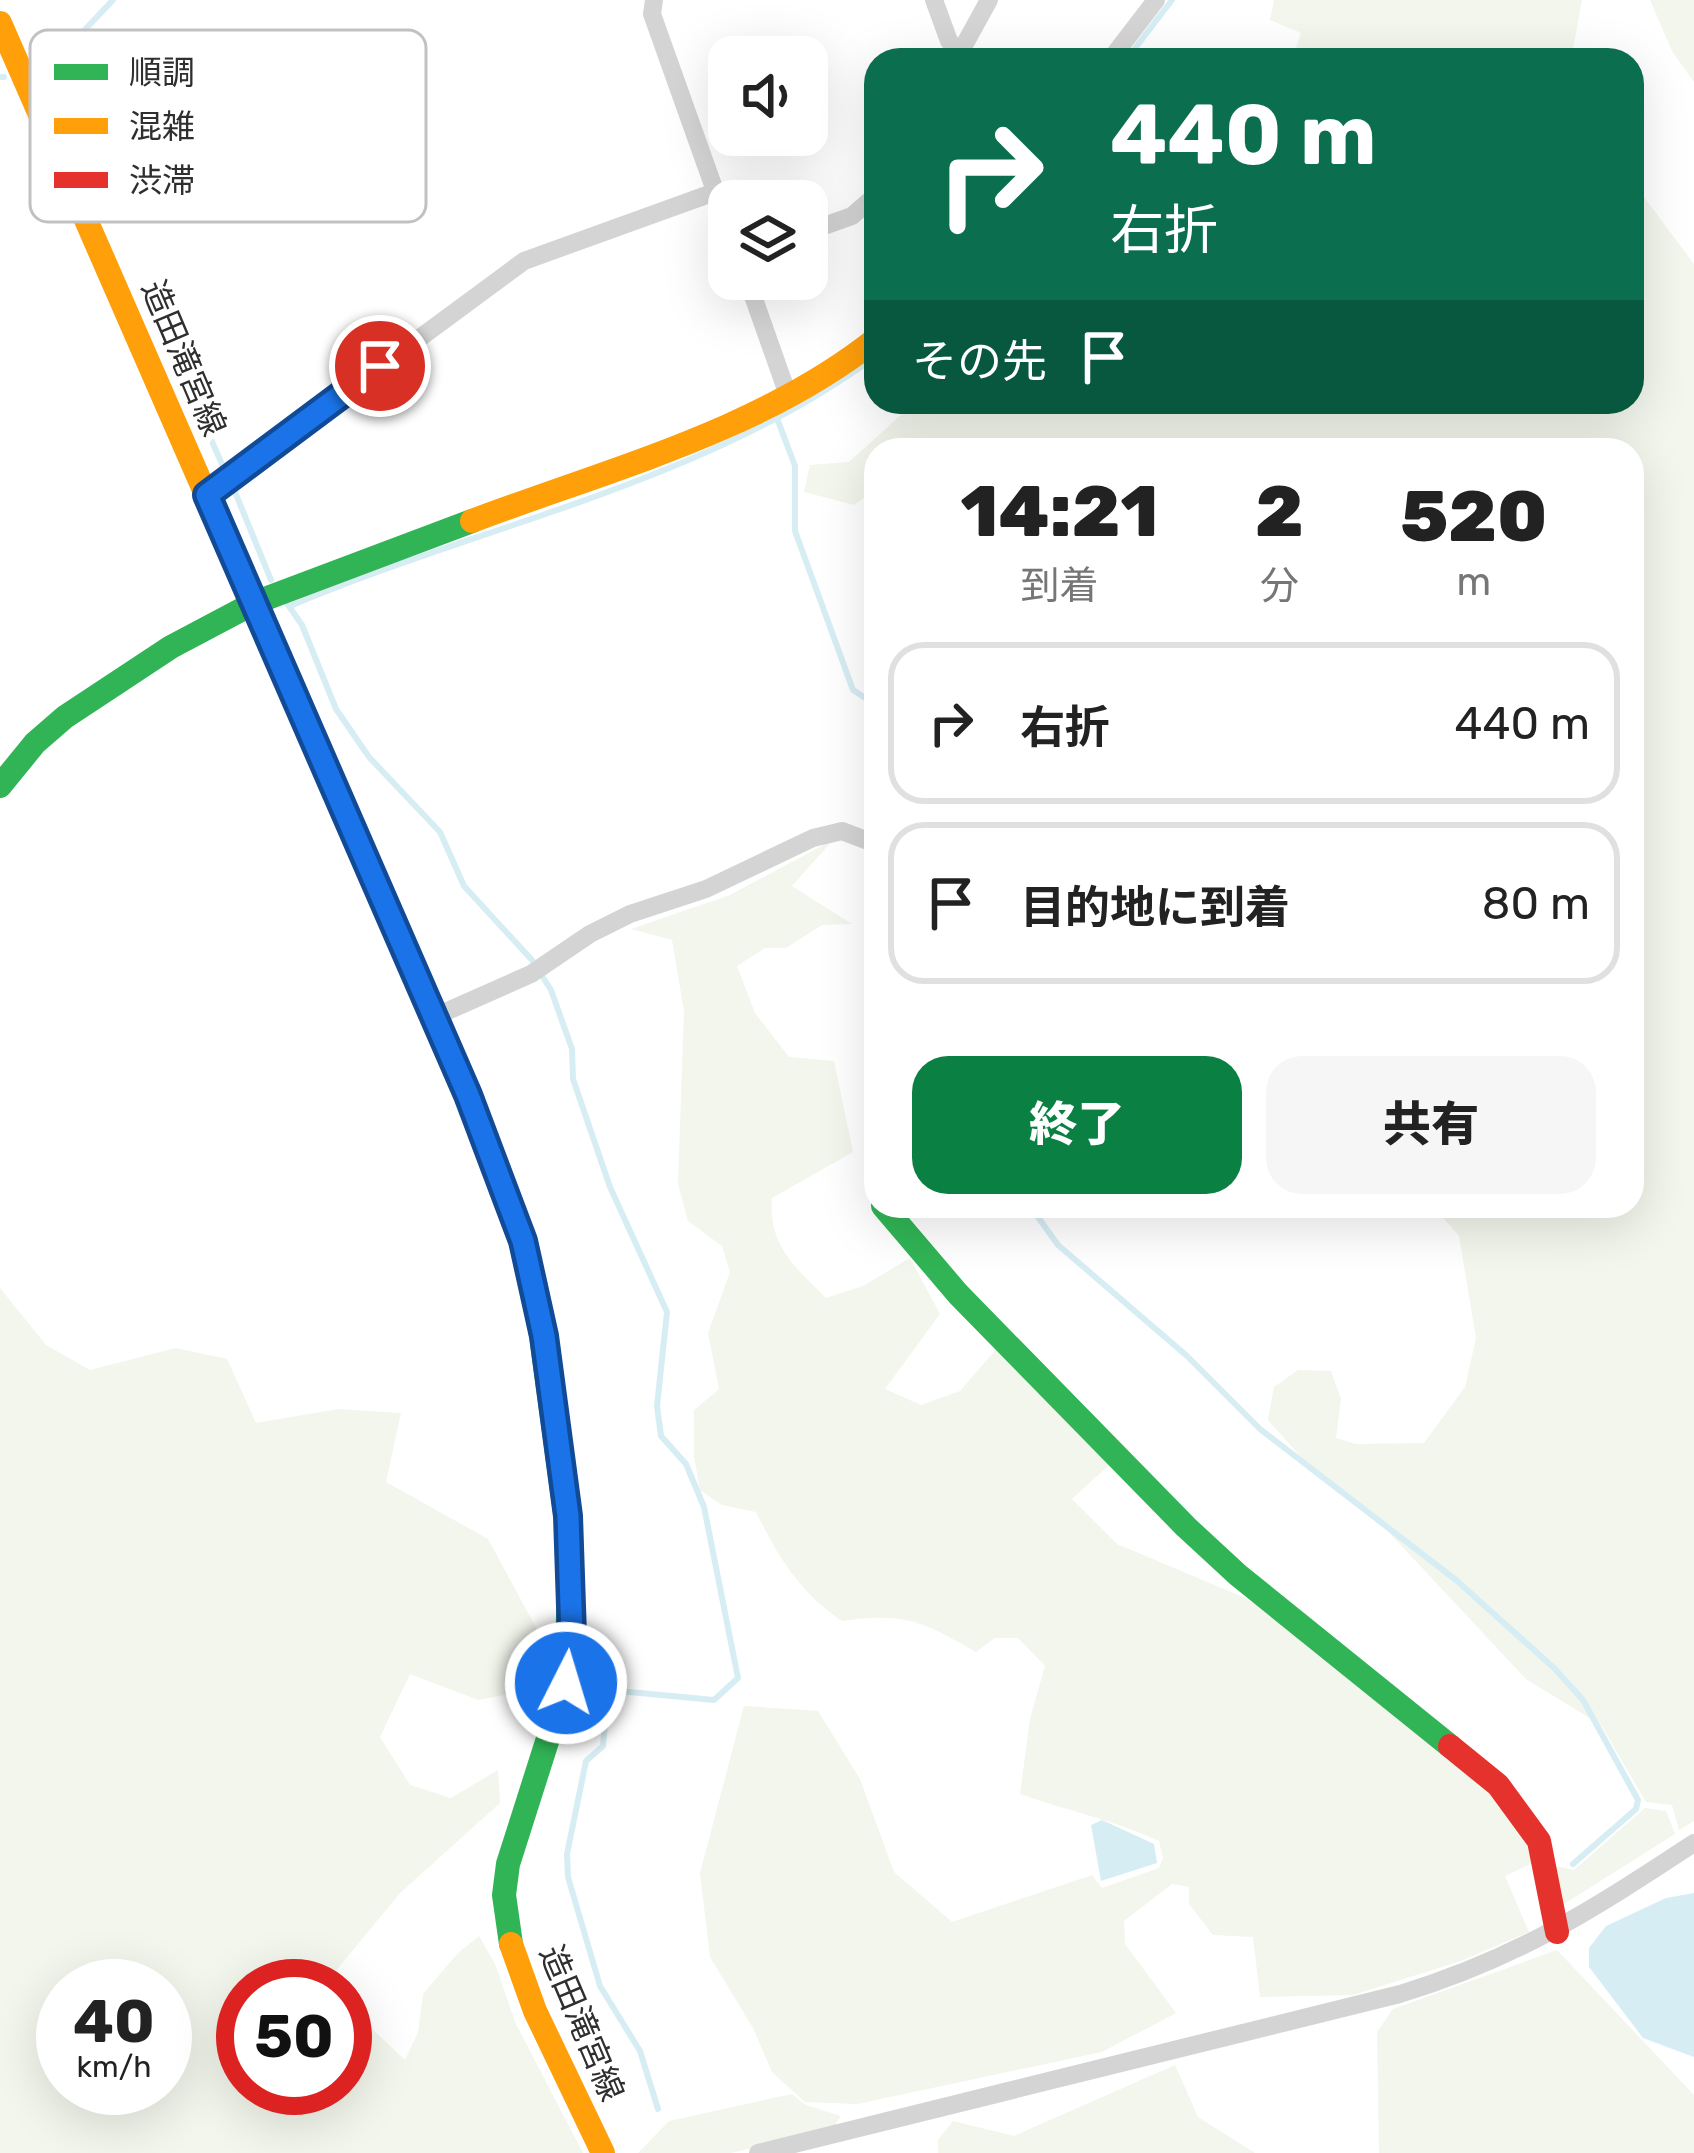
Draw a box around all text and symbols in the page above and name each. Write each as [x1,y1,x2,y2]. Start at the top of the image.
legend [30,30,426,222]
map controls [708,36,828,300]
button: sound [708,36,828,156]
text: 順調 [129,53,195,92]
text: 440 m [1110,85,1377,185]
icon: right [912,96,1068,252]
text: 混雑 [129,107,195,146]
text: 渋滞 [129,161,195,200]
button: layers [708,180,828,300]
text: 右折 [1110,199,1218,263]
street label: 造田滝宮線 [134,274,234,442]
pin [329,315,431,417]
icon: arrive [1071,324,1137,390]
icon: arrive [347,333,413,399]
text: その先 [912,335,1047,388]
text: 14:21 [961,469,1158,554]
text: 2 [1255,469,1304,554]
text: 520 [1400,474,1547,559]
text: m [1456,559,1491,605]
text: 到着 [1020,563,1098,609]
text: 分 [1260,563,1299,609]
icon: right [918,690,984,756]
text: 440 m [1455,697,1590,750]
text: 右折 [1020,701,1110,754]
icon: arrive [918,870,984,936]
text: 80 m [1482,877,1590,930]
text: 目的地に到着 [1020,881,1290,934]
button: 終了 [912,1056,1242,1194]
button: 共有 [1266,1056,1596,1194]
position arrow [503,1620,629,1746]
street label: 造田滝宮線 [532,1939,632,2107]
speed limit sign: 50 [216,1959,372,2115]
text: 40 [73,1986,155,2057]
text: km/h [77,2049,151,2085]

